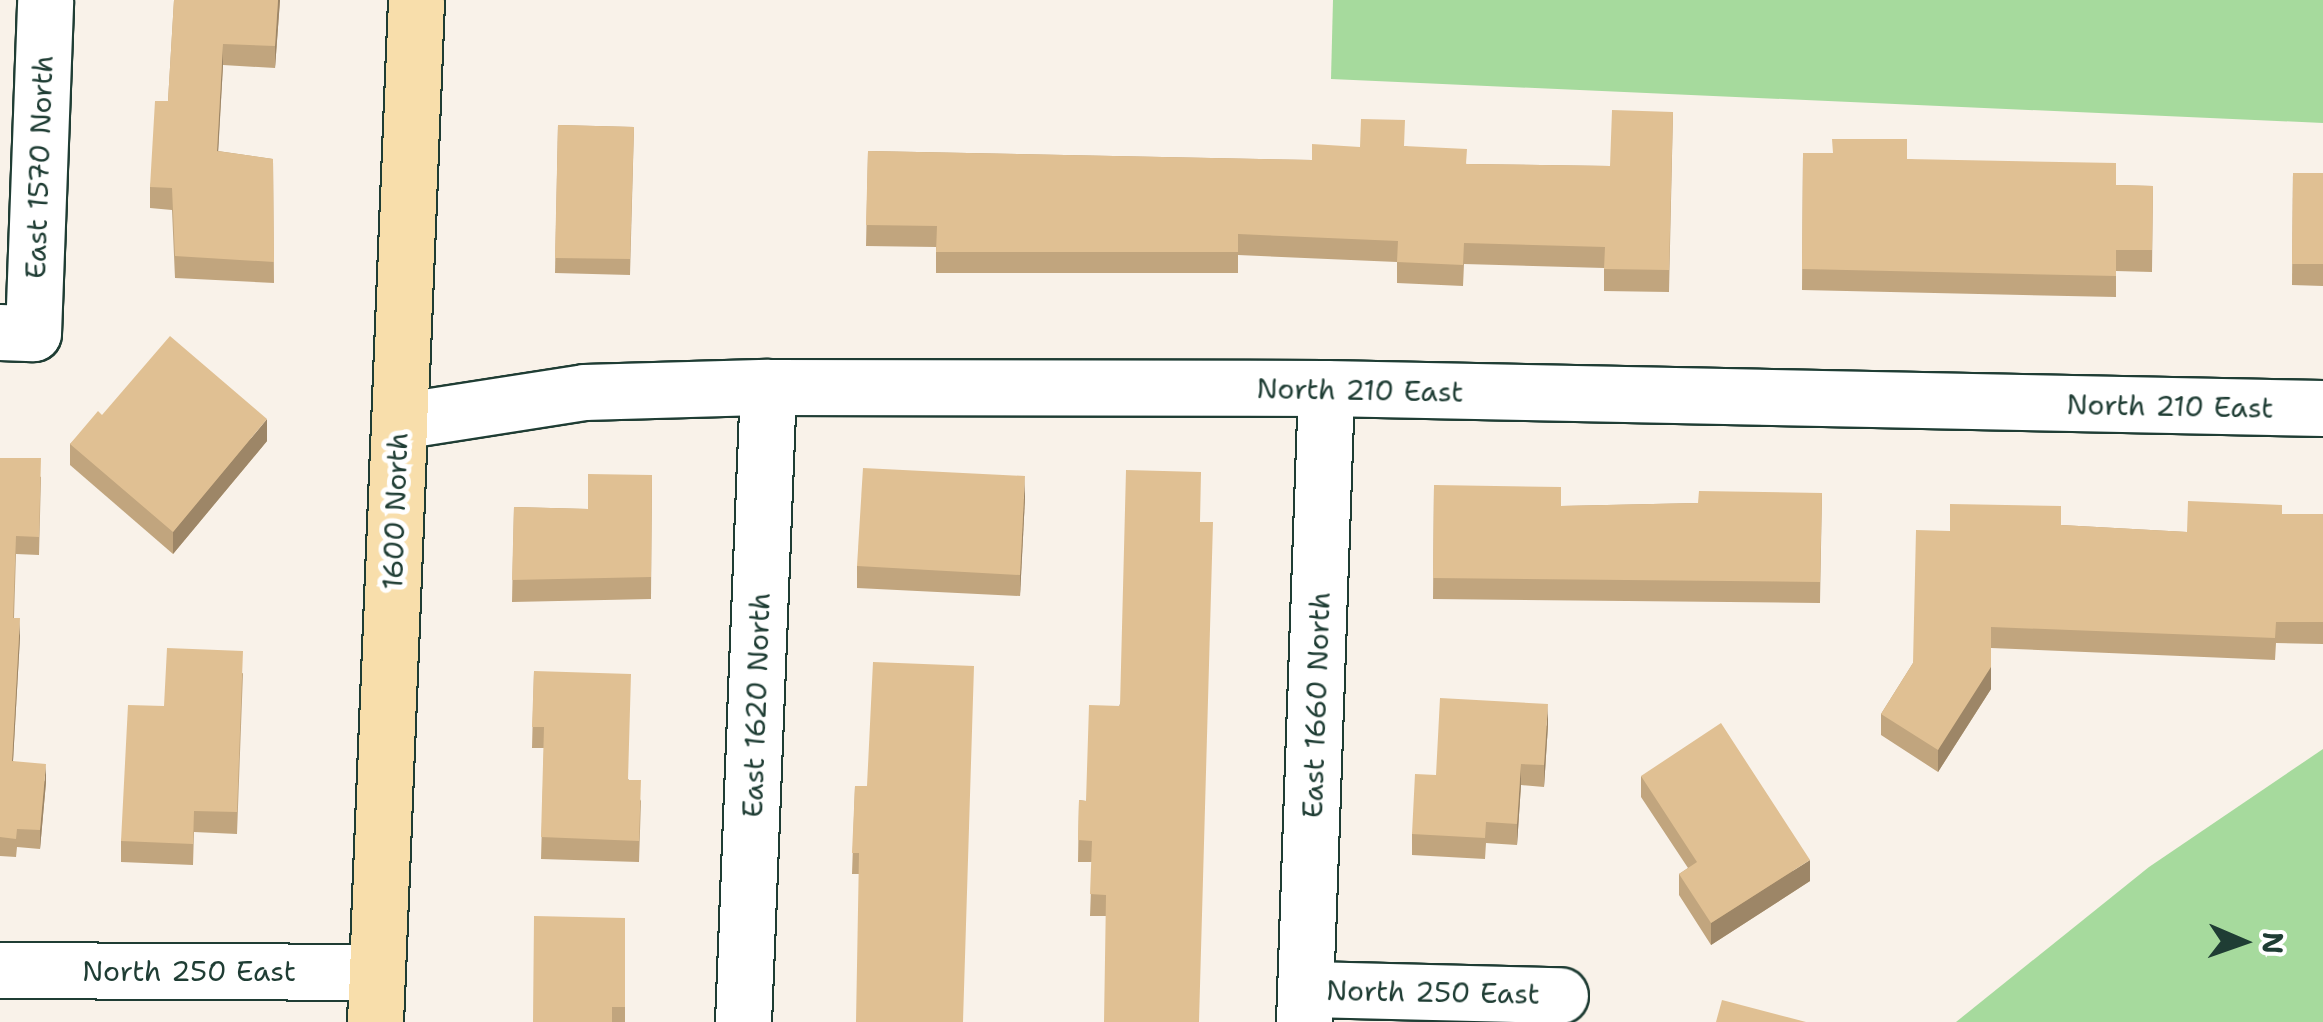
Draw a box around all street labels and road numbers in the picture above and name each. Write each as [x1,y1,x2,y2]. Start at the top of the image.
street label: East 1570 North [18,55,60,279]
street label: North 210 East [1256,371,1464,409]
street label: North 210 East [2066,387,2274,425]
street label: 1600 North [375,432,415,590]
street label: East 1660 North [1295,591,1337,819]
street label: East 1620 North [735,592,777,818]
street label: North 250 East [82,954,296,988]
street label: North 250 East [1326,973,1540,1011]

